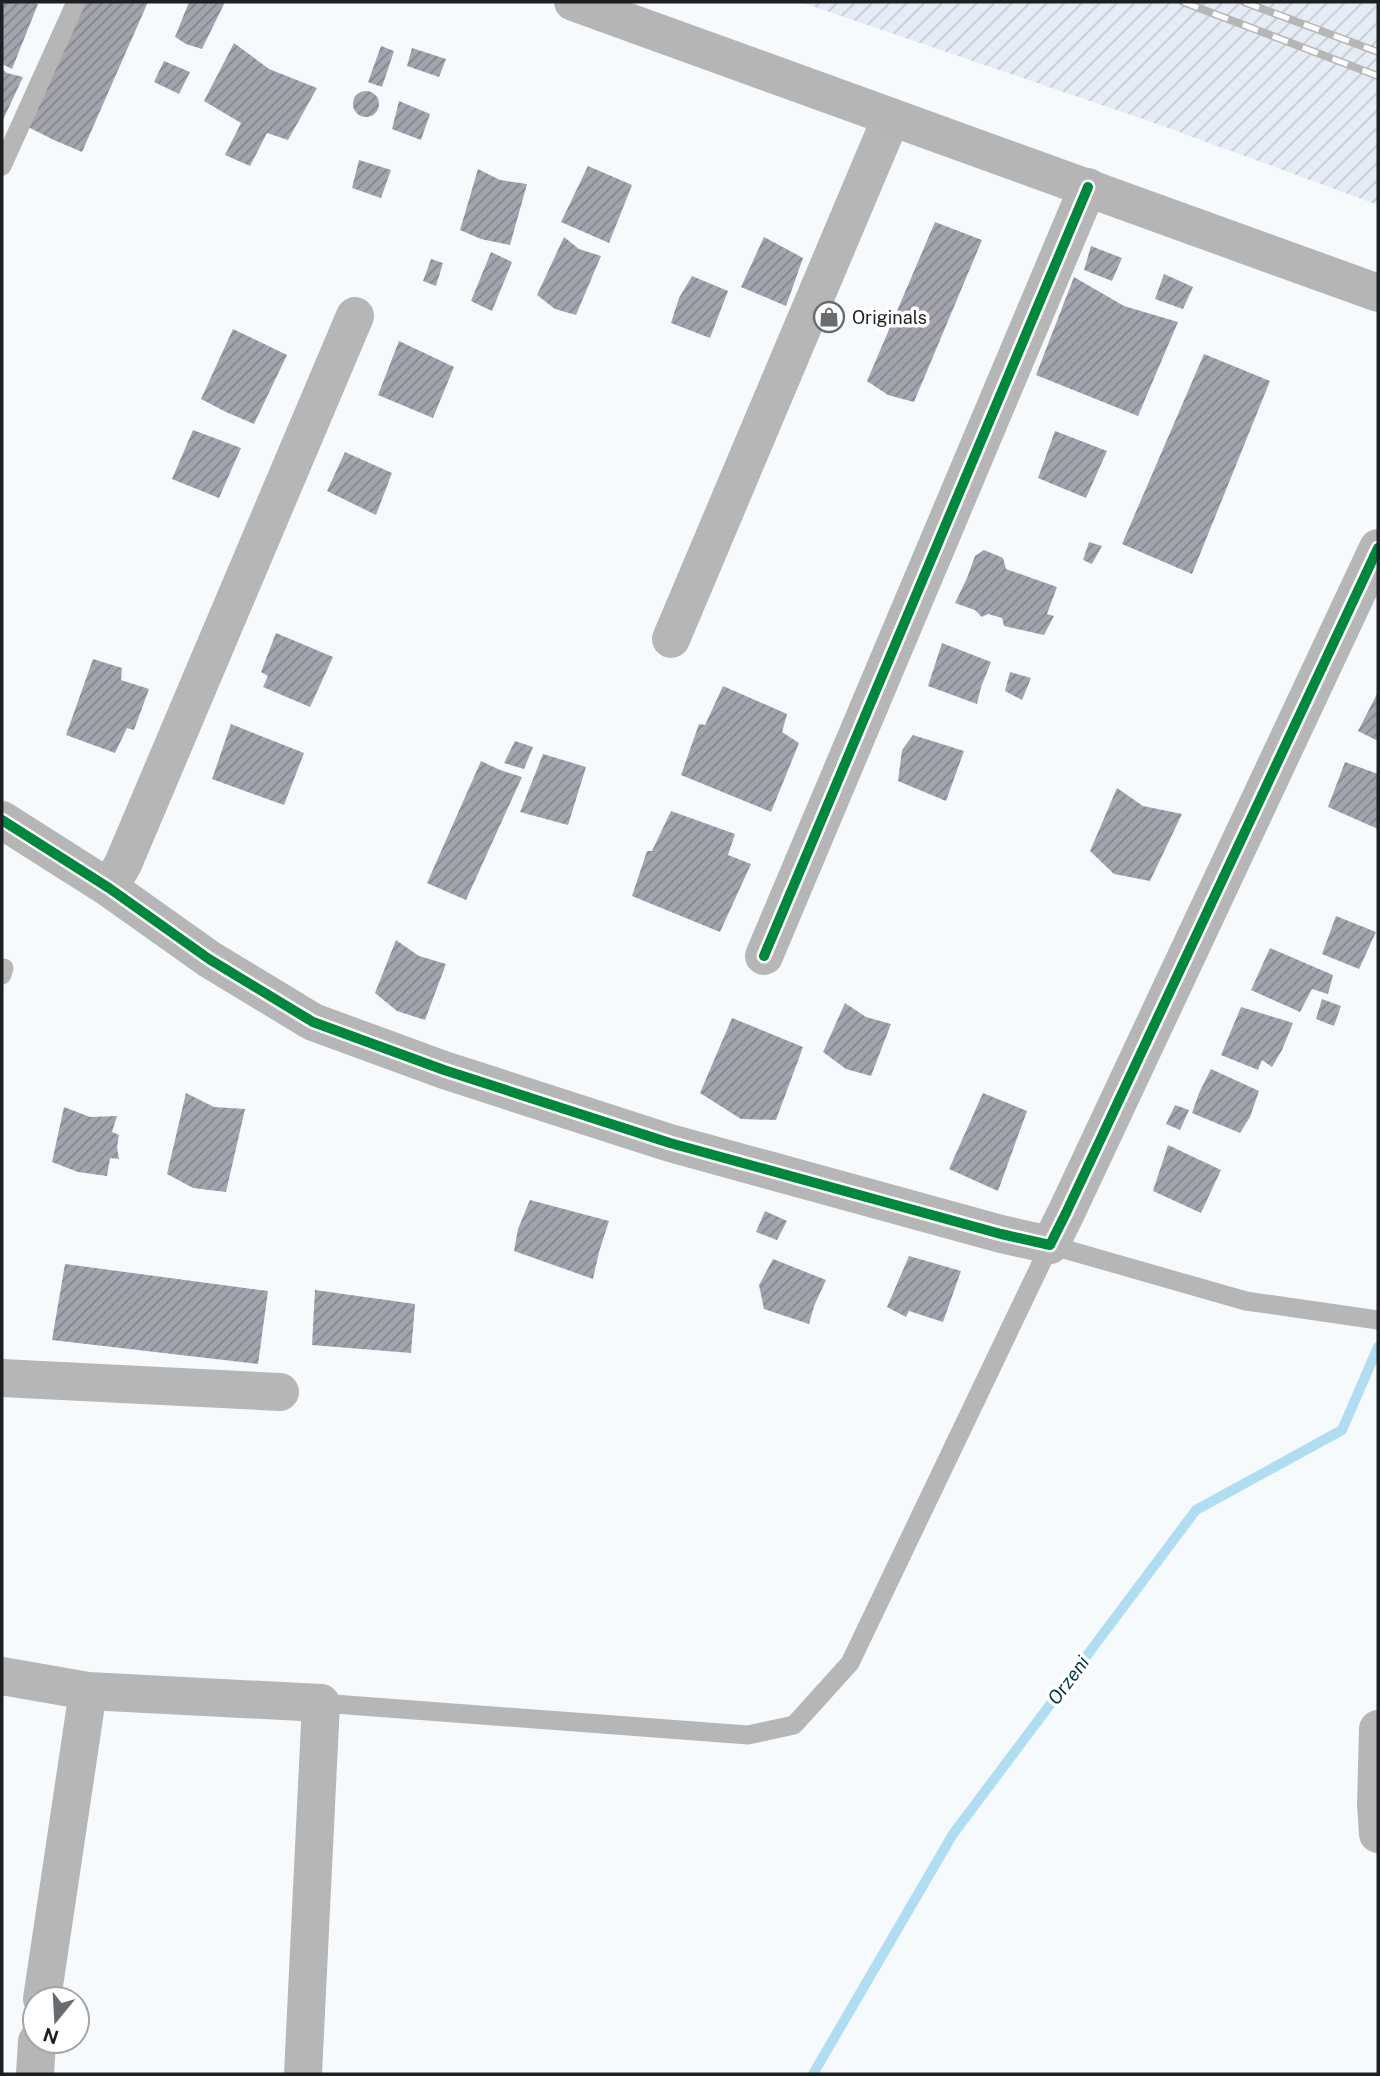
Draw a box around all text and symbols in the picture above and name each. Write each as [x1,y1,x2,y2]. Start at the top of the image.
shop icon: Originals [812,300,846,334]
place label: Originals [852,307,927,328]
water label: Orzeni [1043,1651,1094,1709]
north arrow [21,1985,91,2055]
text: N [40,2023,61,2049]

